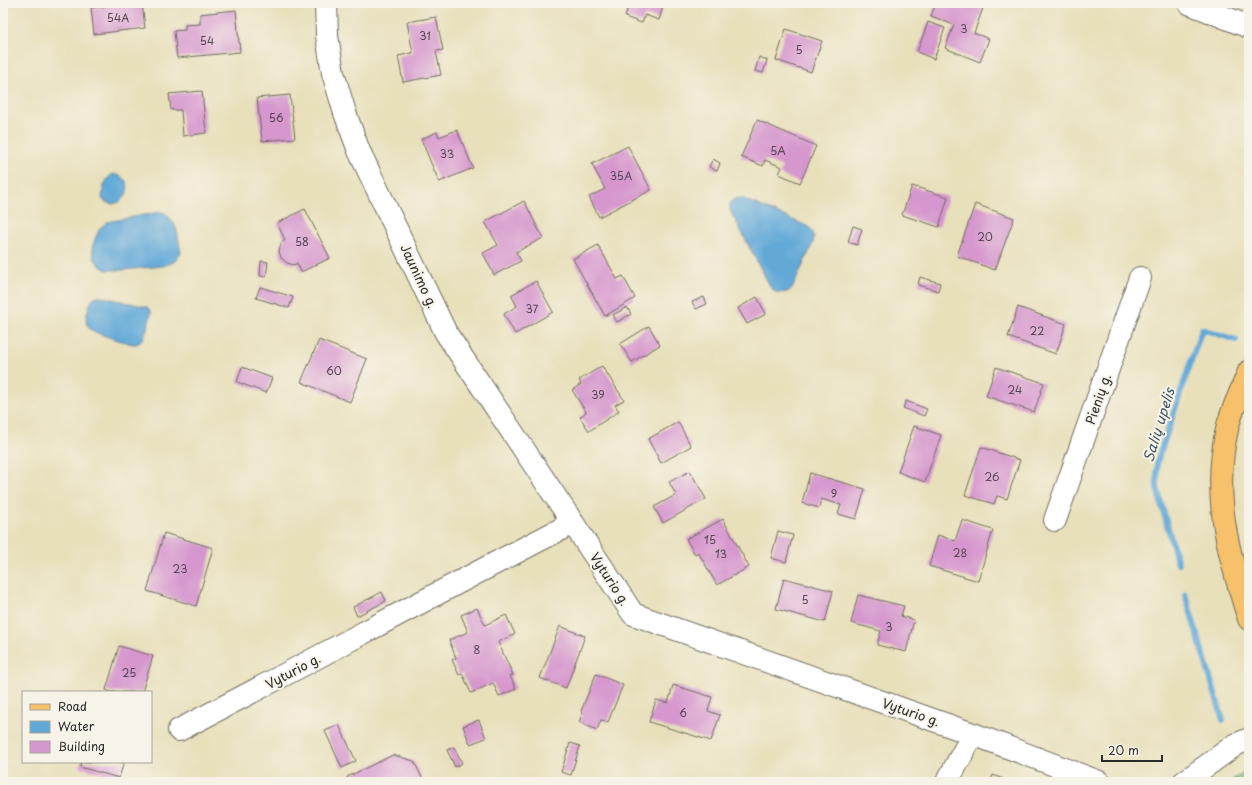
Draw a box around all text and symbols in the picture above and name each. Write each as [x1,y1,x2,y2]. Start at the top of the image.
house number: 54A [107,9,129,26]
house number: 3 [960,20,968,37]
house number: 31 [419,27,431,44]
house number: 54 [200,32,214,49]
house number: 5 [795,41,803,58]
house number: 56 [269,109,284,126]
house number: 5A [770,142,786,159]
house number: 33 [440,145,454,162]
house number: 35A [610,167,632,184]
house number: 20 [977,228,993,245]
house number: 58 [295,233,309,250]
street label: Jaunimo g. [396,241,443,311]
house number: 37 [526,300,539,317]
house number: 22 [1030,322,1044,339]
house number: 60 [326,362,342,379]
street label: Pienių g. [1080,371,1115,427]
house number: 24 [1008,381,1022,398]
water label: Salių upelis [1137,384,1180,464]
house number: 39 [591,386,605,403]
house number: 26 [984,468,1000,485]
house number: 9 [831,485,837,502]
house number: 15 [704,531,716,548]
house number: 28 [953,544,967,561]
house number: 13 [715,545,727,562]
street label: Vyturio g. [586,548,635,609]
house number: 23 [173,560,187,577]
house number: 5 [801,591,809,608]
house number: 3 [885,618,893,635]
house number: 8 [474,641,481,658]
street label: Vyturio g. [262,648,324,693]
house number: 25 [122,664,136,681]
legend [22,691,152,763]
street label: Vyturio g. [880,693,943,730]
text: Road [58,697,87,715]
house number: 6 [679,704,687,721]
text: Water [58,717,95,735]
text: Building [58,737,105,755]
scale bar [1102,737,1162,763]
text: 20 m [1108,741,1139,759]

